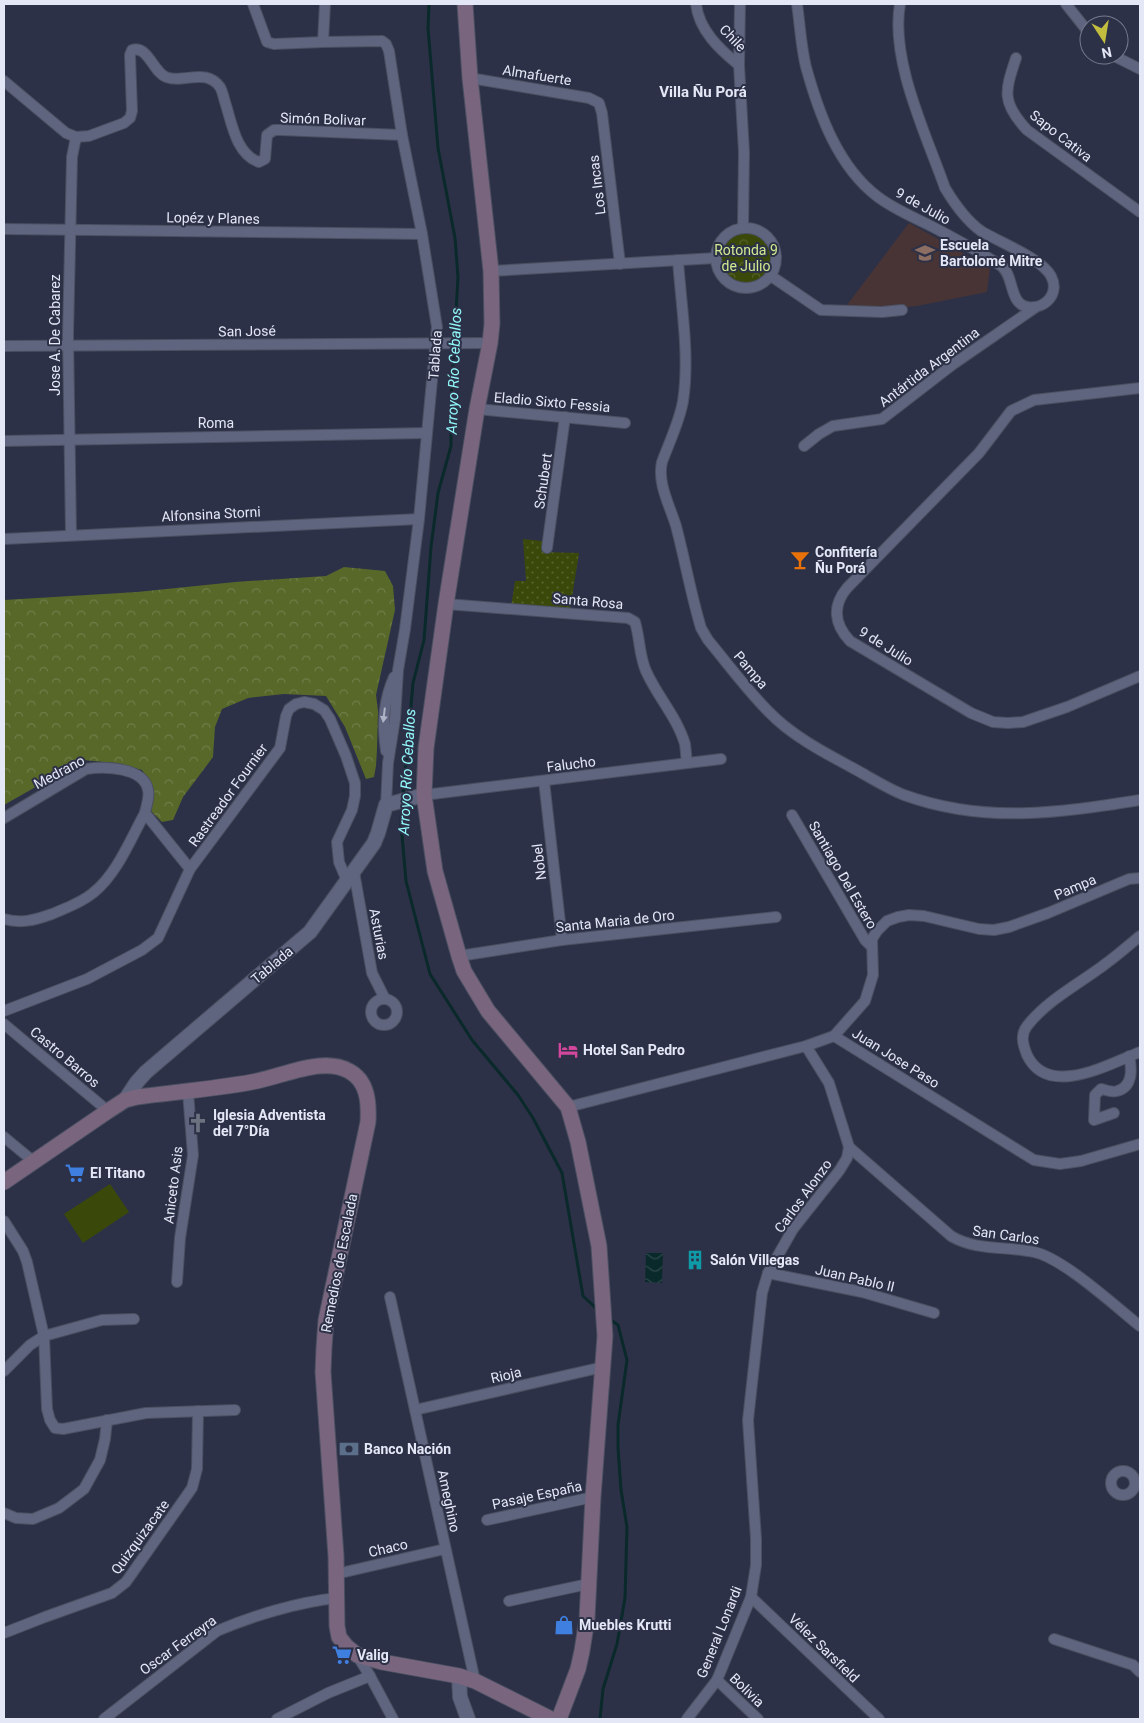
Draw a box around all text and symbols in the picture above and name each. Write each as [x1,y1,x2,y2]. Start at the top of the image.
north arrow [1079,15,1129,65]
street label: Chile [716,21,750,55]
text: N [1100,44,1113,62]
street label: Almafuerte [501,62,573,88]
district label: Villa Ñu Porá [659,83,747,101]
street label: Sapo Cativa [1027,107,1095,165]
street label: Simón Bolivar [280,110,366,128]
street label: Los Incas [585,154,609,216]
street label: 9 de Julio [893,184,953,228]
street label: Lopéz y Planes [166,209,260,227]
place label: Escuela Bartolomé Mitre [940,237,1043,269]
park label: Rotonda 9 de Julio [714,242,778,274]
school or university icon: Escuela Bartolomé Mitre [914,242,936,264]
street label: Jose A. De Cabarez [47,274,63,396]
water label: Arroyo Río Ceballos [443,307,465,436]
street label: San José [218,322,276,340]
street label: Antártida Argentina [876,324,982,410]
street label: Tablada [425,330,445,380]
street label: Eladio Sixto Fessia [493,389,611,415]
street label: Roma [198,415,234,431]
street label: Schubert [531,452,555,510]
street label: Alfonsina Storni [161,503,261,525]
place label: Confitería Ñu Porá [815,544,878,576]
bar icon: Confitería Ñu Porá [789,549,811,571]
street label: Santa Rosa [552,590,624,612]
street label: 9 de Julio [856,623,916,669]
street label: Pampa [731,648,771,692]
one-way arrow [380,708,388,724]
water label: Arroyo Río Ceballos [395,708,419,837]
street label: Rastreador Fournier [185,740,271,850]
street label: Medrano [31,752,87,792]
street label: Falucho [546,753,596,775]
street label: Santiago Del Estero [806,818,880,932]
street label: Nobel [529,843,549,881]
street label: Pampa [1052,871,1098,903]
street label: Asturias [366,907,392,961]
street label: Santa Maria de Oro [555,907,675,935]
street label: Tablada [248,943,296,987]
street label: Castro Barros [27,1023,103,1091]
street label: Juan Jose Paso [849,1025,943,1091]
hotel icon: Hotel San Pedro [557,1039,579,1061]
place label: Hotel San Pedro [583,1042,685,1058]
place label: Iglesia Adventista del 7°Día [213,1107,326,1139]
church icon: Iglesia Adventista del 7°Día [187,1112,209,1134]
street label: Aniceto Asis [160,1145,186,1225]
street label: Carlos Alonzo [771,1156,835,1236]
supermarket icon: El Titano [64,1162,86,1184]
place label: El Titano [90,1165,145,1181]
street label: Remedios de Escalada [318,1192,360,1334]
street label: San Carlos [972,1222,1040,1248]
building icon: Salón Villegas [684,1249,706,1271]
place label: Salón Villegas [710,1252,800,1268]
street label: Juan Pablo II [814,1261,896,1295]
street label: Rioja [489,1364,523,1386]
bank icon: Banco Nación [338,1438,360,1460]
place label: Banco Nación [364,1441,451,1457]
street label: Ameghino [435,1468,463,1534]
street label: Pasaje España [491,1478,583,1512]
street label: Quizquizacate [108,1497,172,1577]
street label: Chaco [367,1536,409,1560]
street label: General Lonardi [693,1584,745,1680]
street label: Vélez Sarsfield [785,1610,863,1686]
street label: Oscar Ferreyra [137,1612,219,1678]
shop icon: Muebles Krutti [553,1614,575,1636]
place label: Muebles Krutti [579,1617,672,1633]
supermarket icon: Valig [331,1644,353,1666]
place label: Valig [357,1647,389,1663]
street label: Bolivia [727,1670,767,1710]

